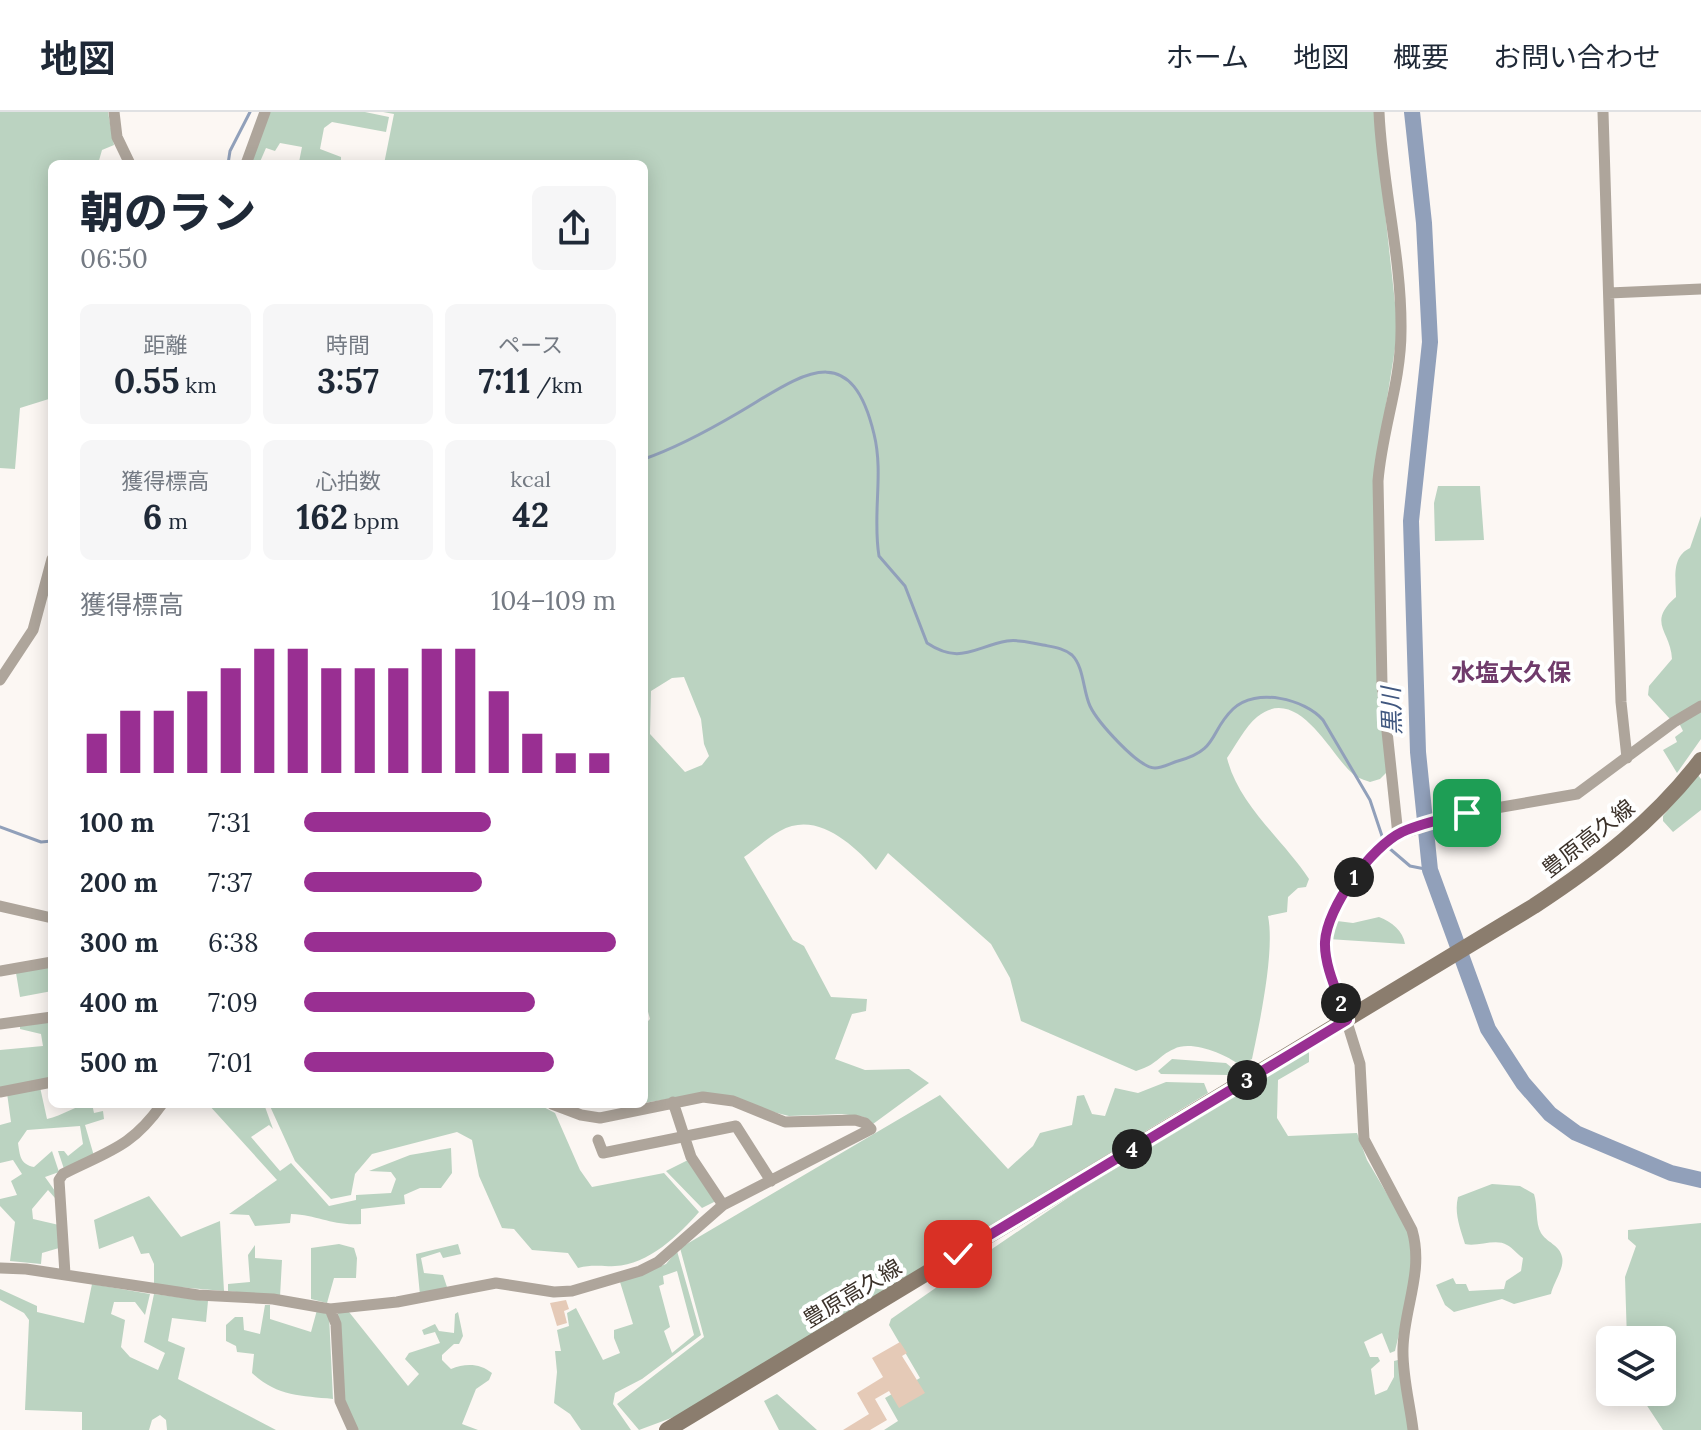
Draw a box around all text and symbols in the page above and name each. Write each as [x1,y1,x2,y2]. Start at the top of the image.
text: 地図 [40,34,116,82]
text: ホーム [1166,39,1249,75]
text: 地図 [1293,39,1349,75]
text: 概要 [1393,39,1449,75]
text: お問い合わせ [1493,39,1661,75]
text: 朝のラン [80,184,256,240]
button: share [532,186,616,270]
text: 06:50 [80,242,148,275]
text: 距離 [143,331,187,359]
text: 時間 [326,331,370,359]
text: ペース [498,331,563,359]
text: 0.55 [114,359,180,402]
text: 3:57 [317,359,379,402]
text: 7:11 [478,359,530,402]
text: km [180,371,217,399]
text: /km [530,371,583,399]
text: kcal [510,465,551,493]
text: 獲得標高 [121,467,209,495]
text: 心拍数 [315,467,381,495]
text: 42 [512,493,549,536]
text: 6 [143,495,162,538]
text: 162 [297,495,348,538]
text: m [162,507,188,535]
text: bpm [348,507,399,535]
text: 104–109 m [491,584,616,617]
text: 獲得標高 [80,588,184,621]
district label: 水塩大久保 [1451,657,1571,688]
water label: 黒川 [1375,683,1408,736]
pin [1433,779,1501,847]
icon: arrive [1445,791,1489,835]
street label: 豊原高久線 [1536,793,1640,883]
text: 100 m [80,806,154,839]
text: 7:31 [208,806,250,839]
pin: 1 [1334,857,1374,897]
text: 1 [1350,863,1358,891]
text: 200 m [80,866,158,899]
text: 7:37 [208,866,252,899]
text: 300 m [80,926,158,959]
text: 6:38 [208,926,259,959]
pin: 2 [1321,983,1361,1023]
text: 400 m [80,986,158,1019]
text: 7:09 [208,986,258,1019]
text: 2 [1335,989,1347,1017]
text: 500 m [80,1046,158,1079]
text: 7:01 [208,1046,252,1079]
pin: 3 [1227,1060,1267,1100]
text: 3 [1241,1066,1253,1094]
pin: 4 [1112,1129,1152,1169]
text: 4 [1126,1135,1138,1163]
pin [924,1220,992,1288]
icon: check [936,1232,980,1276]
street label: 豊原高久線 [798,1253,906,1333]
map controls [1596,1326,1676,1406]
button: layers [1596,1326,1676,1406]

